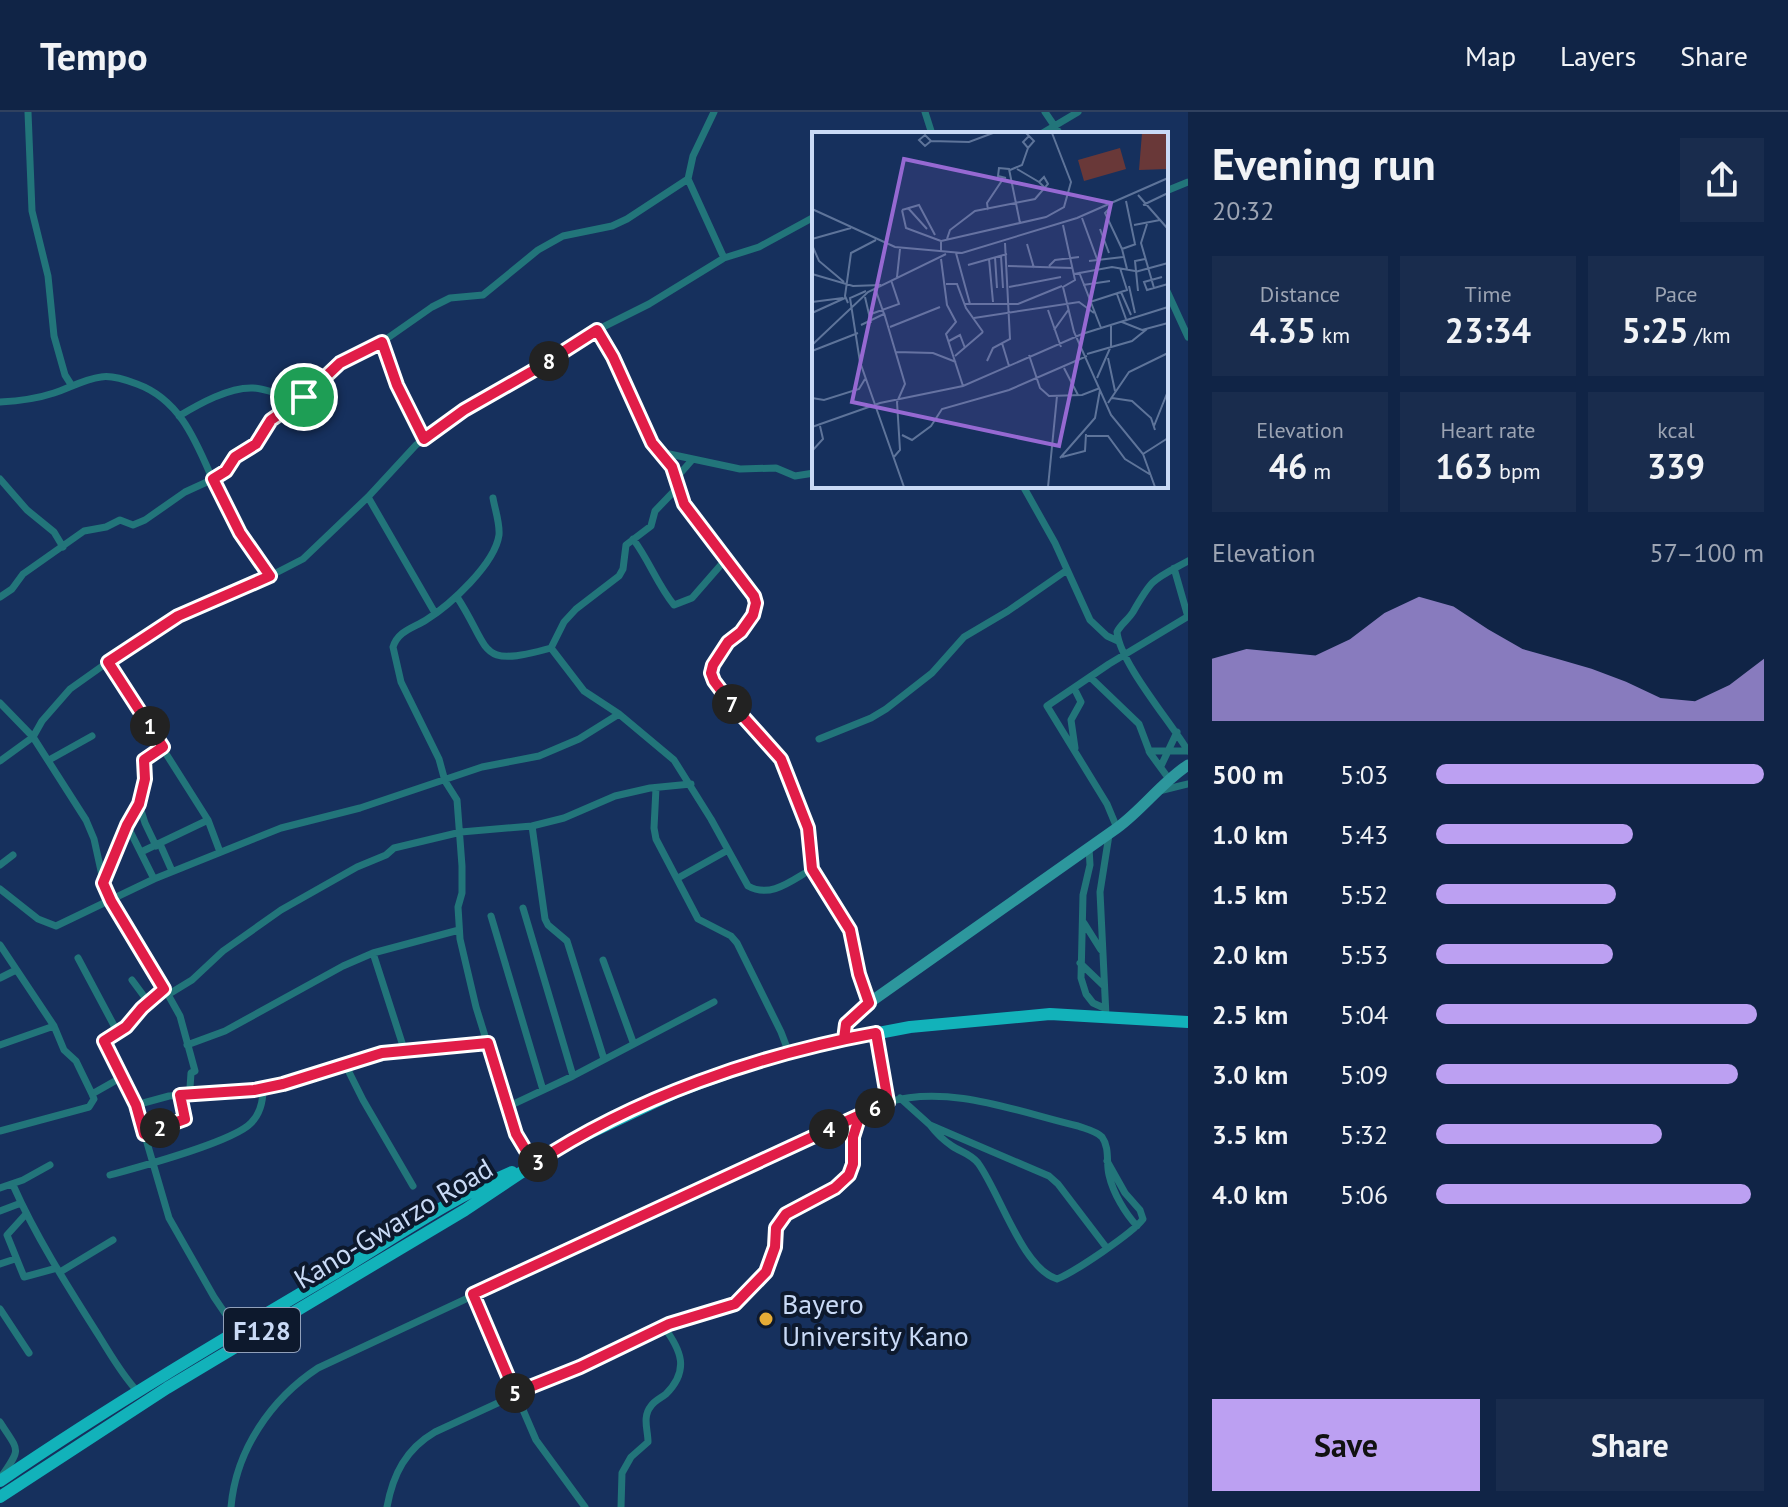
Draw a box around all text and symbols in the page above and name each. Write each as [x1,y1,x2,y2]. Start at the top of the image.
text: Tempo [40,31,148,80]
text: Map [1465,37,1516,74]
text: Layers [1560,37,1636,74]
text: Share [1680,37,1748,74]
inset map [812,132,1168,488]
text: Evening run [1212,135,1436,192]
button: share [1680,138,1764,222]
text: 20:32 [1212,194,1274,227]
text: Distance [1260,280,1340,308]
text: Time [1464,280,1512,308]
text: Pace [1654,280,1698,308]
text: 4.35 [1250,308,1316,352]
text: 23:34 [1445,308,1531,352]
text: 5:25 [1621,308,1688,352]
text: km [1316,321,1350,349]
text: /km [1688,321,1731,349]
pin: 8 [529,341,569,381]
text: 8 [543,347,555,375]
pin [270,363,338,431]
icon: arrive [282,375,326,419]
text: Elevation [1256,416,1344,444]
text: Heart rate [1440,416,1536,444]
text: kcal [1657,416,1695,444]
text: 46 [1269,444,1307,488]
text: 163 [1435,444,1493,488]
text: 339 [1647,444,1705,488]
text: m [1307,457,1331,485]
text: bpm [1493,457,1541,485]
text: Elevation [1212,536,1316,569]
text: 57–100 m [1650,536,1764,569]
pin: 7 [712,684,752,724]
text: 7 [726,690,738,718]
pin: 1 [130,706,170,746]
text: 1 [144,712,156,740]
text: 500 m [1212,758,1284,791]
text: 5:03 [1340,758,1388,791]
text: 1.0 km [1212,818,1288,851]
text: 5:43 [1340,818,1388,851]
text: 1.5 km [1212,878,1288,911]
text: 5:52 [1340,878,1388,911]
text: 2.0 km [1212,938,1288,971]
text: 5:53 [1340,938,1388,971]
text: 2.5 km [1212,998,1288,1031]
text: 5:04 [1340,998,1388,1031]
text: 3.0 km [1212,1058,1288,1091]
text: 5:09 [1340,1058,1388,1091]
pin: 6 [855,1088,895,1128]
text: 6 [869,1094,881,1122]
pin: 2 [140,1108,180,1148]
pin: 4 [809,1109,849,1149]
text: 2 [154,1114,166,1142]
text: 4 [823,1115,835,1143]
text: 3.5 km [1212,1118,1288,1151]
text: 5:32 [1340,1118,1388,1151]
pin: 3 [518,1142,558,1182]
text: 3 [532,1148,544,1176]
street label: Kano-Gwarzo Road [287,1149,499,1297]
text: 4.0 km [1212,1178,1288,1211]
text: 5:06 [1340,1178,1388,1211]
place label: Bayero University Kano [782,1285,969,1354]
road number: F128 [224,1308,300,1352]
marker: Bayero University Kano [757,1310,775,1328]
pin: 5 [495,1373,535,1413]
text: 5 [509,1379,521,1407]
button: Save [1212,1399,1480,1491]
button: Share [1496,1399,1764,1491]

